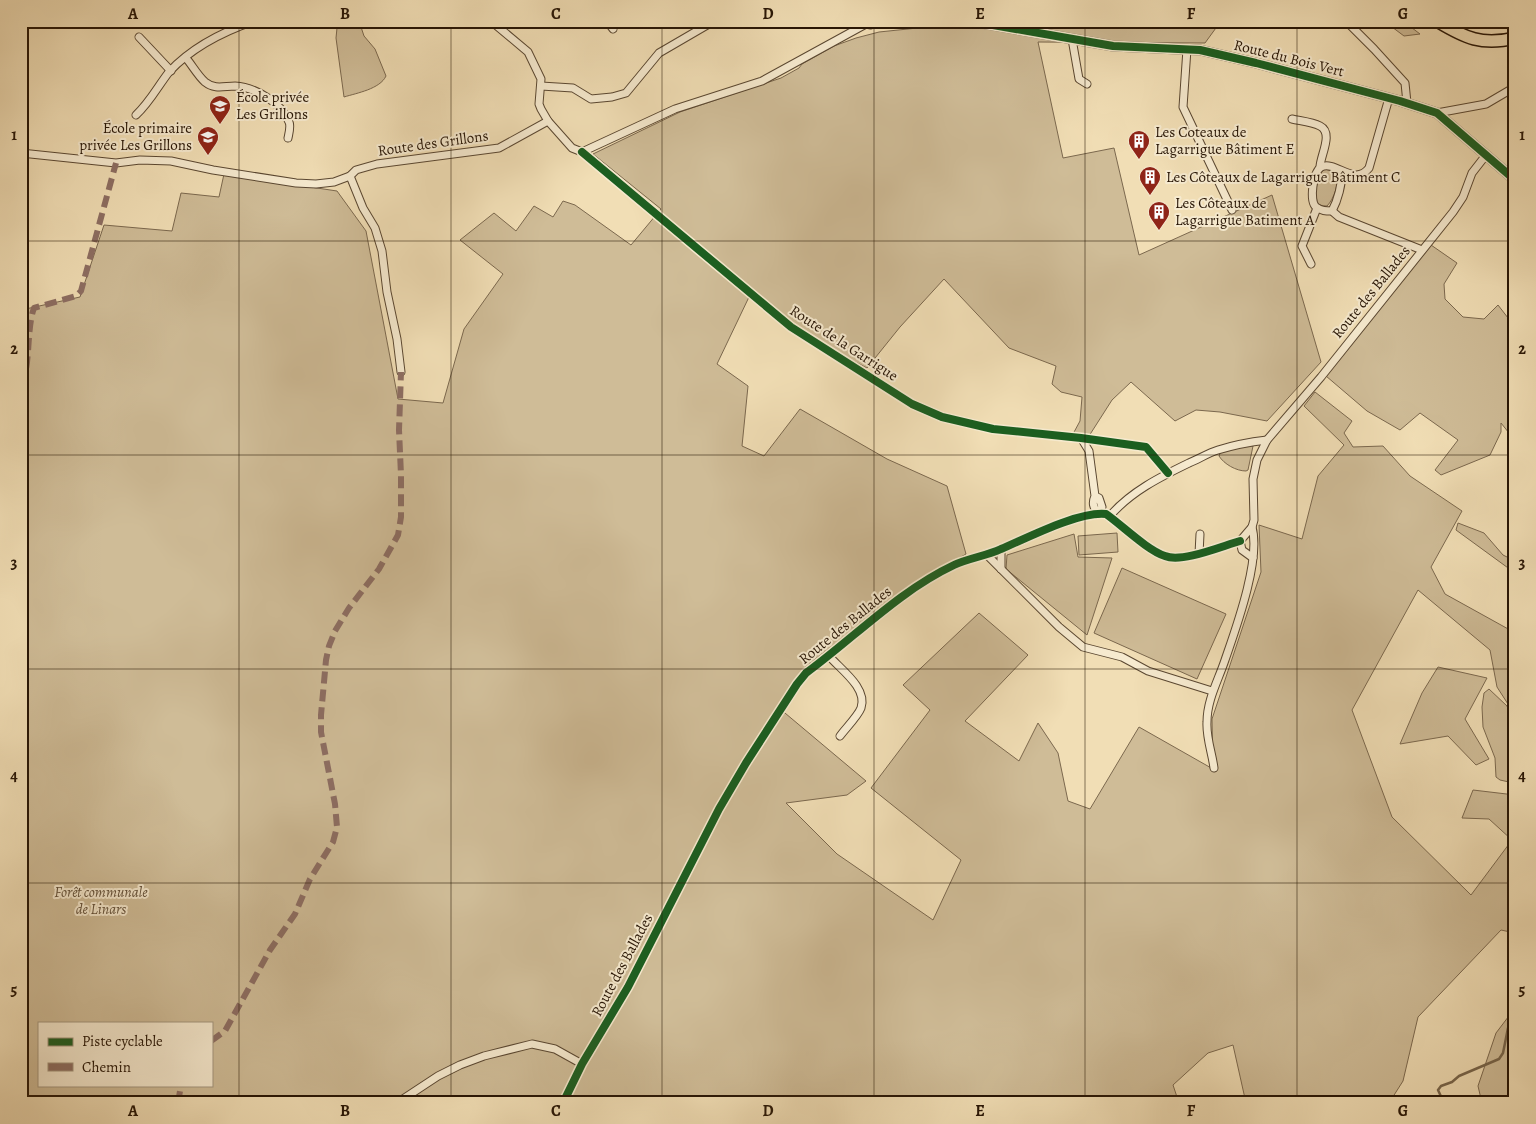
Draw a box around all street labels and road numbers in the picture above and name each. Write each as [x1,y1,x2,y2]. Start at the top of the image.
street label: Route du Bois Vert [1232,35,1346,81]
street label: Route des Grillons [376,125,490,161]
street label: Route des Ballades [1327,241,1415,343]
street label: Route de la Garrigue [786,301,902,386]
street label: Route des Ballades [794,581,896,669]
street label: Route des Ballades [586,910,658,1020]

